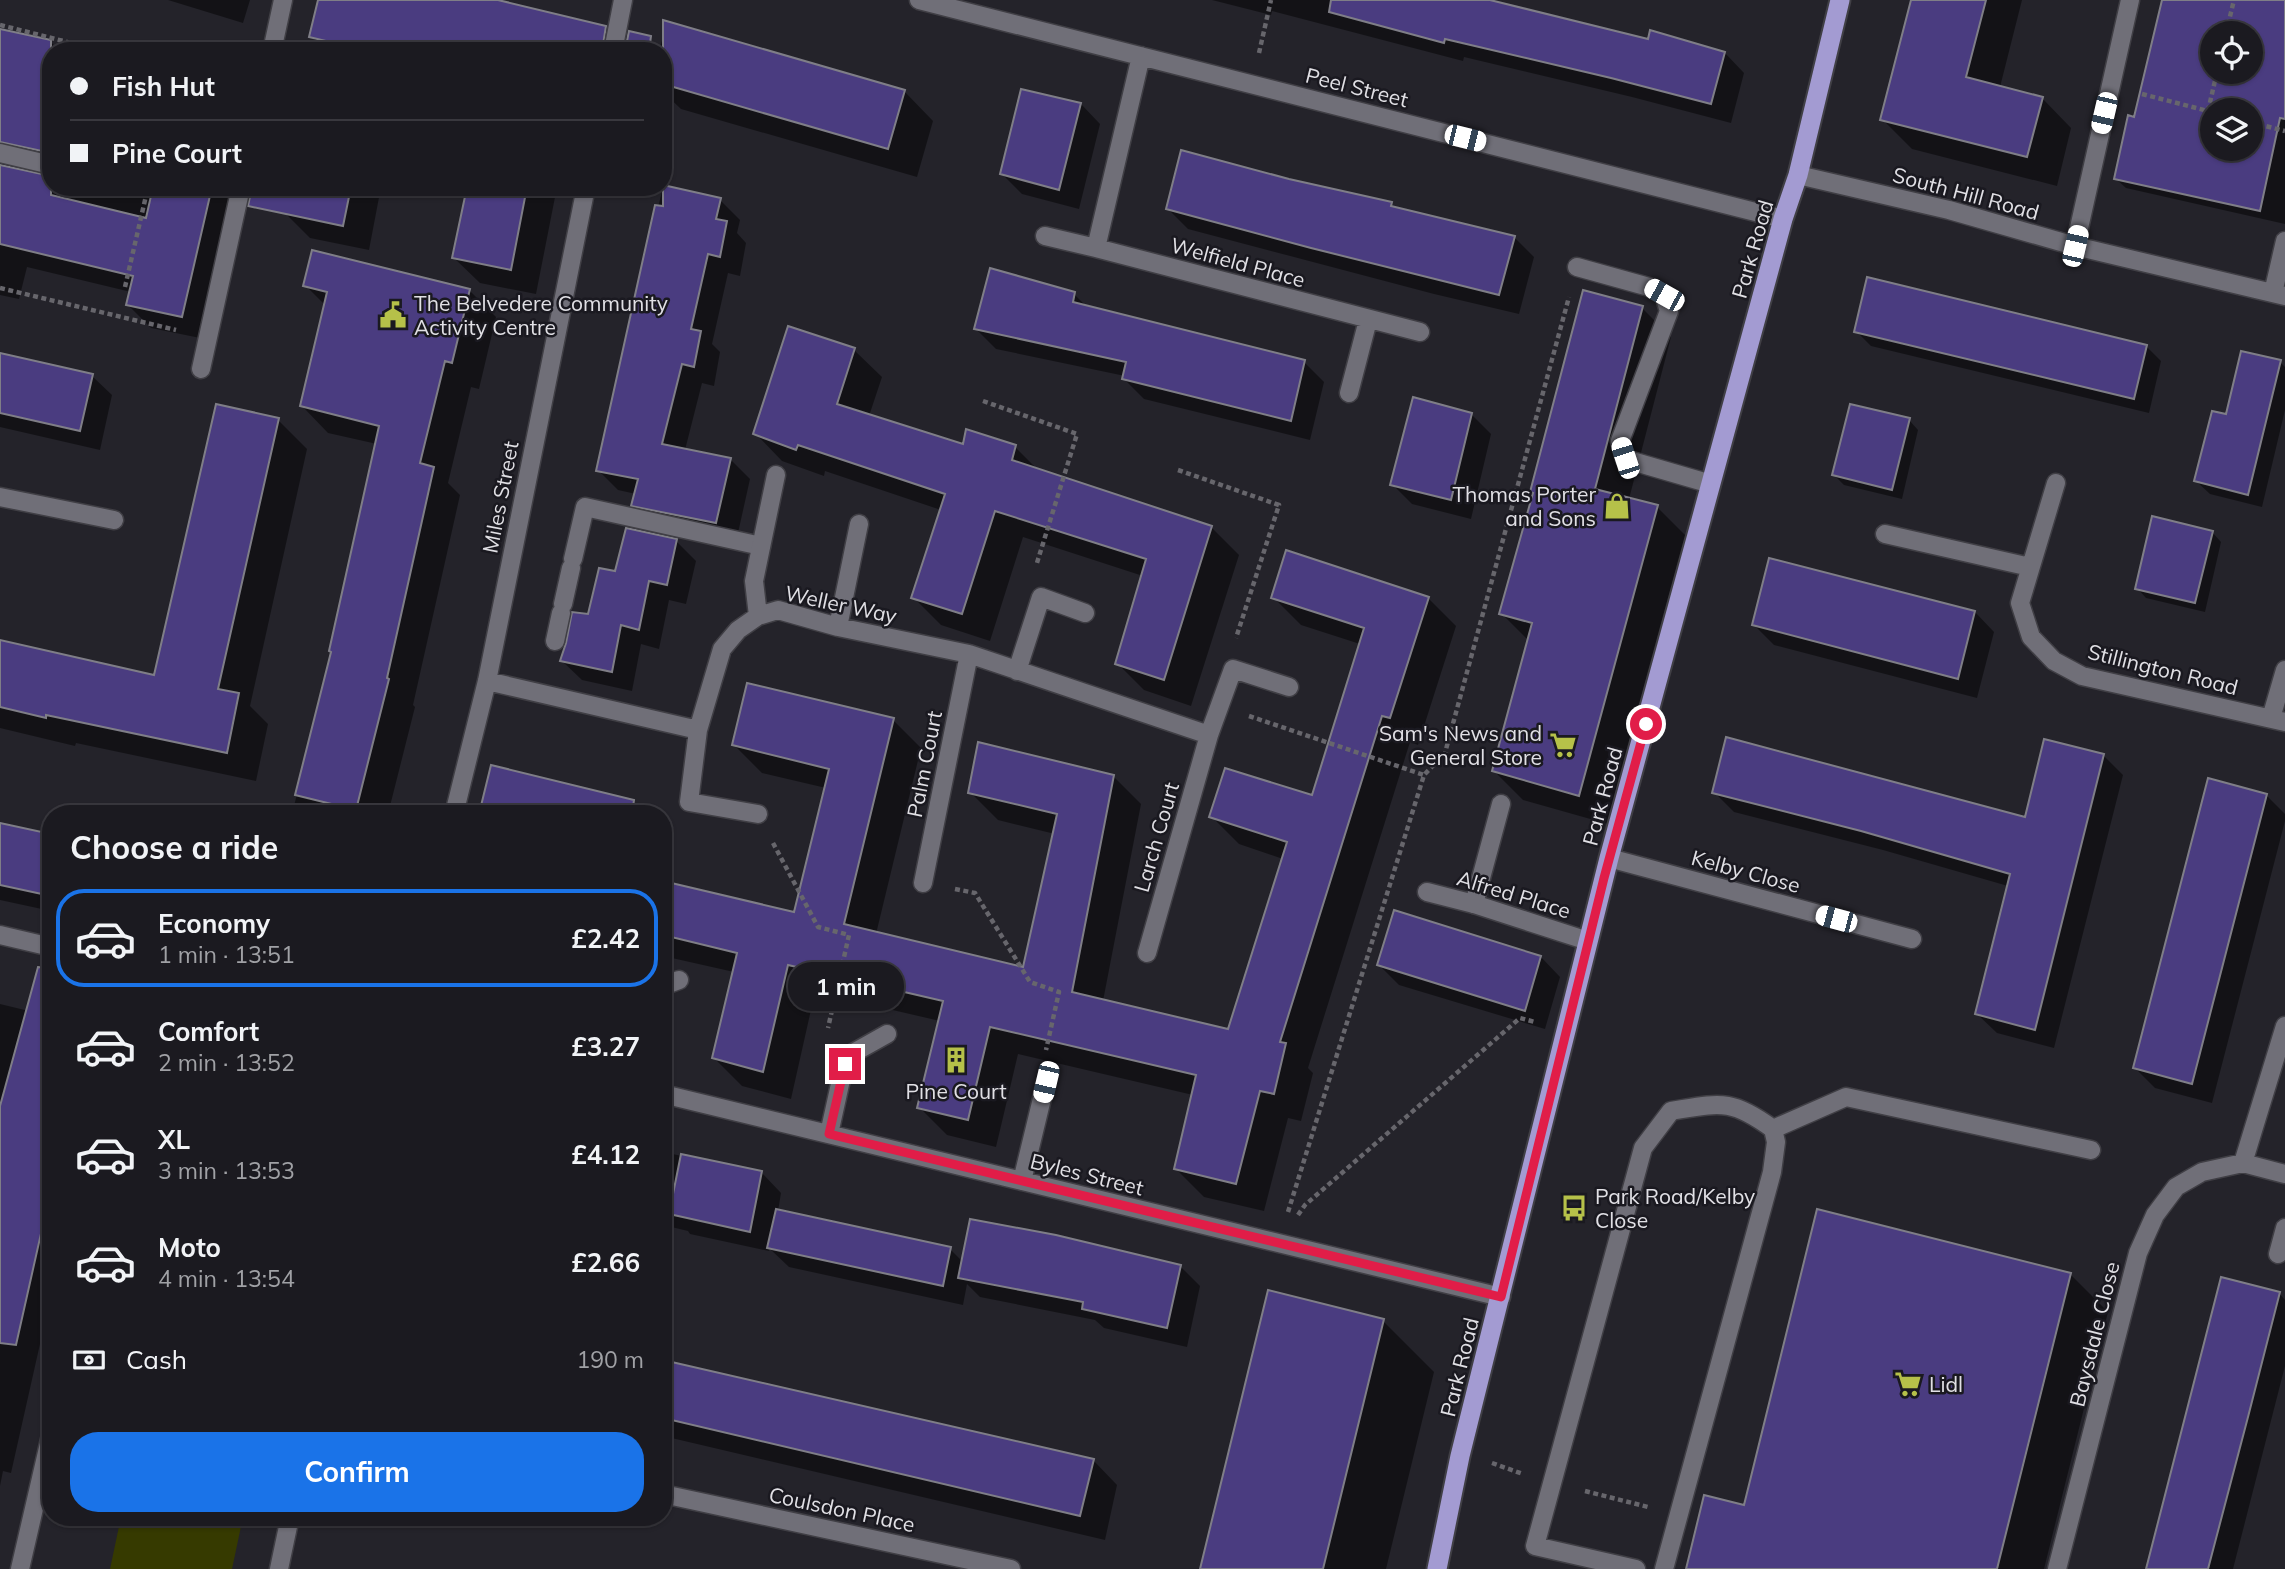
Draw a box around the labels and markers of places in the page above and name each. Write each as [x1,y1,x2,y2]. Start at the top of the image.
place label: The Belvedere Community Activity Centre [414,290,668,340]
public building icon: The Belvedere Community Activity Centre [378,300,408,330]
place label: Thomas Porter and Sons [1452,481,1596,531]
shop icon: Thomas Porter and Sons [1602,491,1632,521]
place label: Sam's News and General Store [1379,720,1542,770]
supermarket icon: Sam's News and General Store [1548,730,1578,760]
building icon: Pine Court [941,1045,971,1075]
place label: Pine Court [905,1078,1007,1104]
place label: Park Road/Kelby Close [1595,1183,1755,1233]
bus stop icon: Park Road/Kelby Close [1559,1193,1589,1223]
supermarket icon: Lidl [1893,1369,1923,1399]
place label: Lidl [1929,1371,1963,1397]

